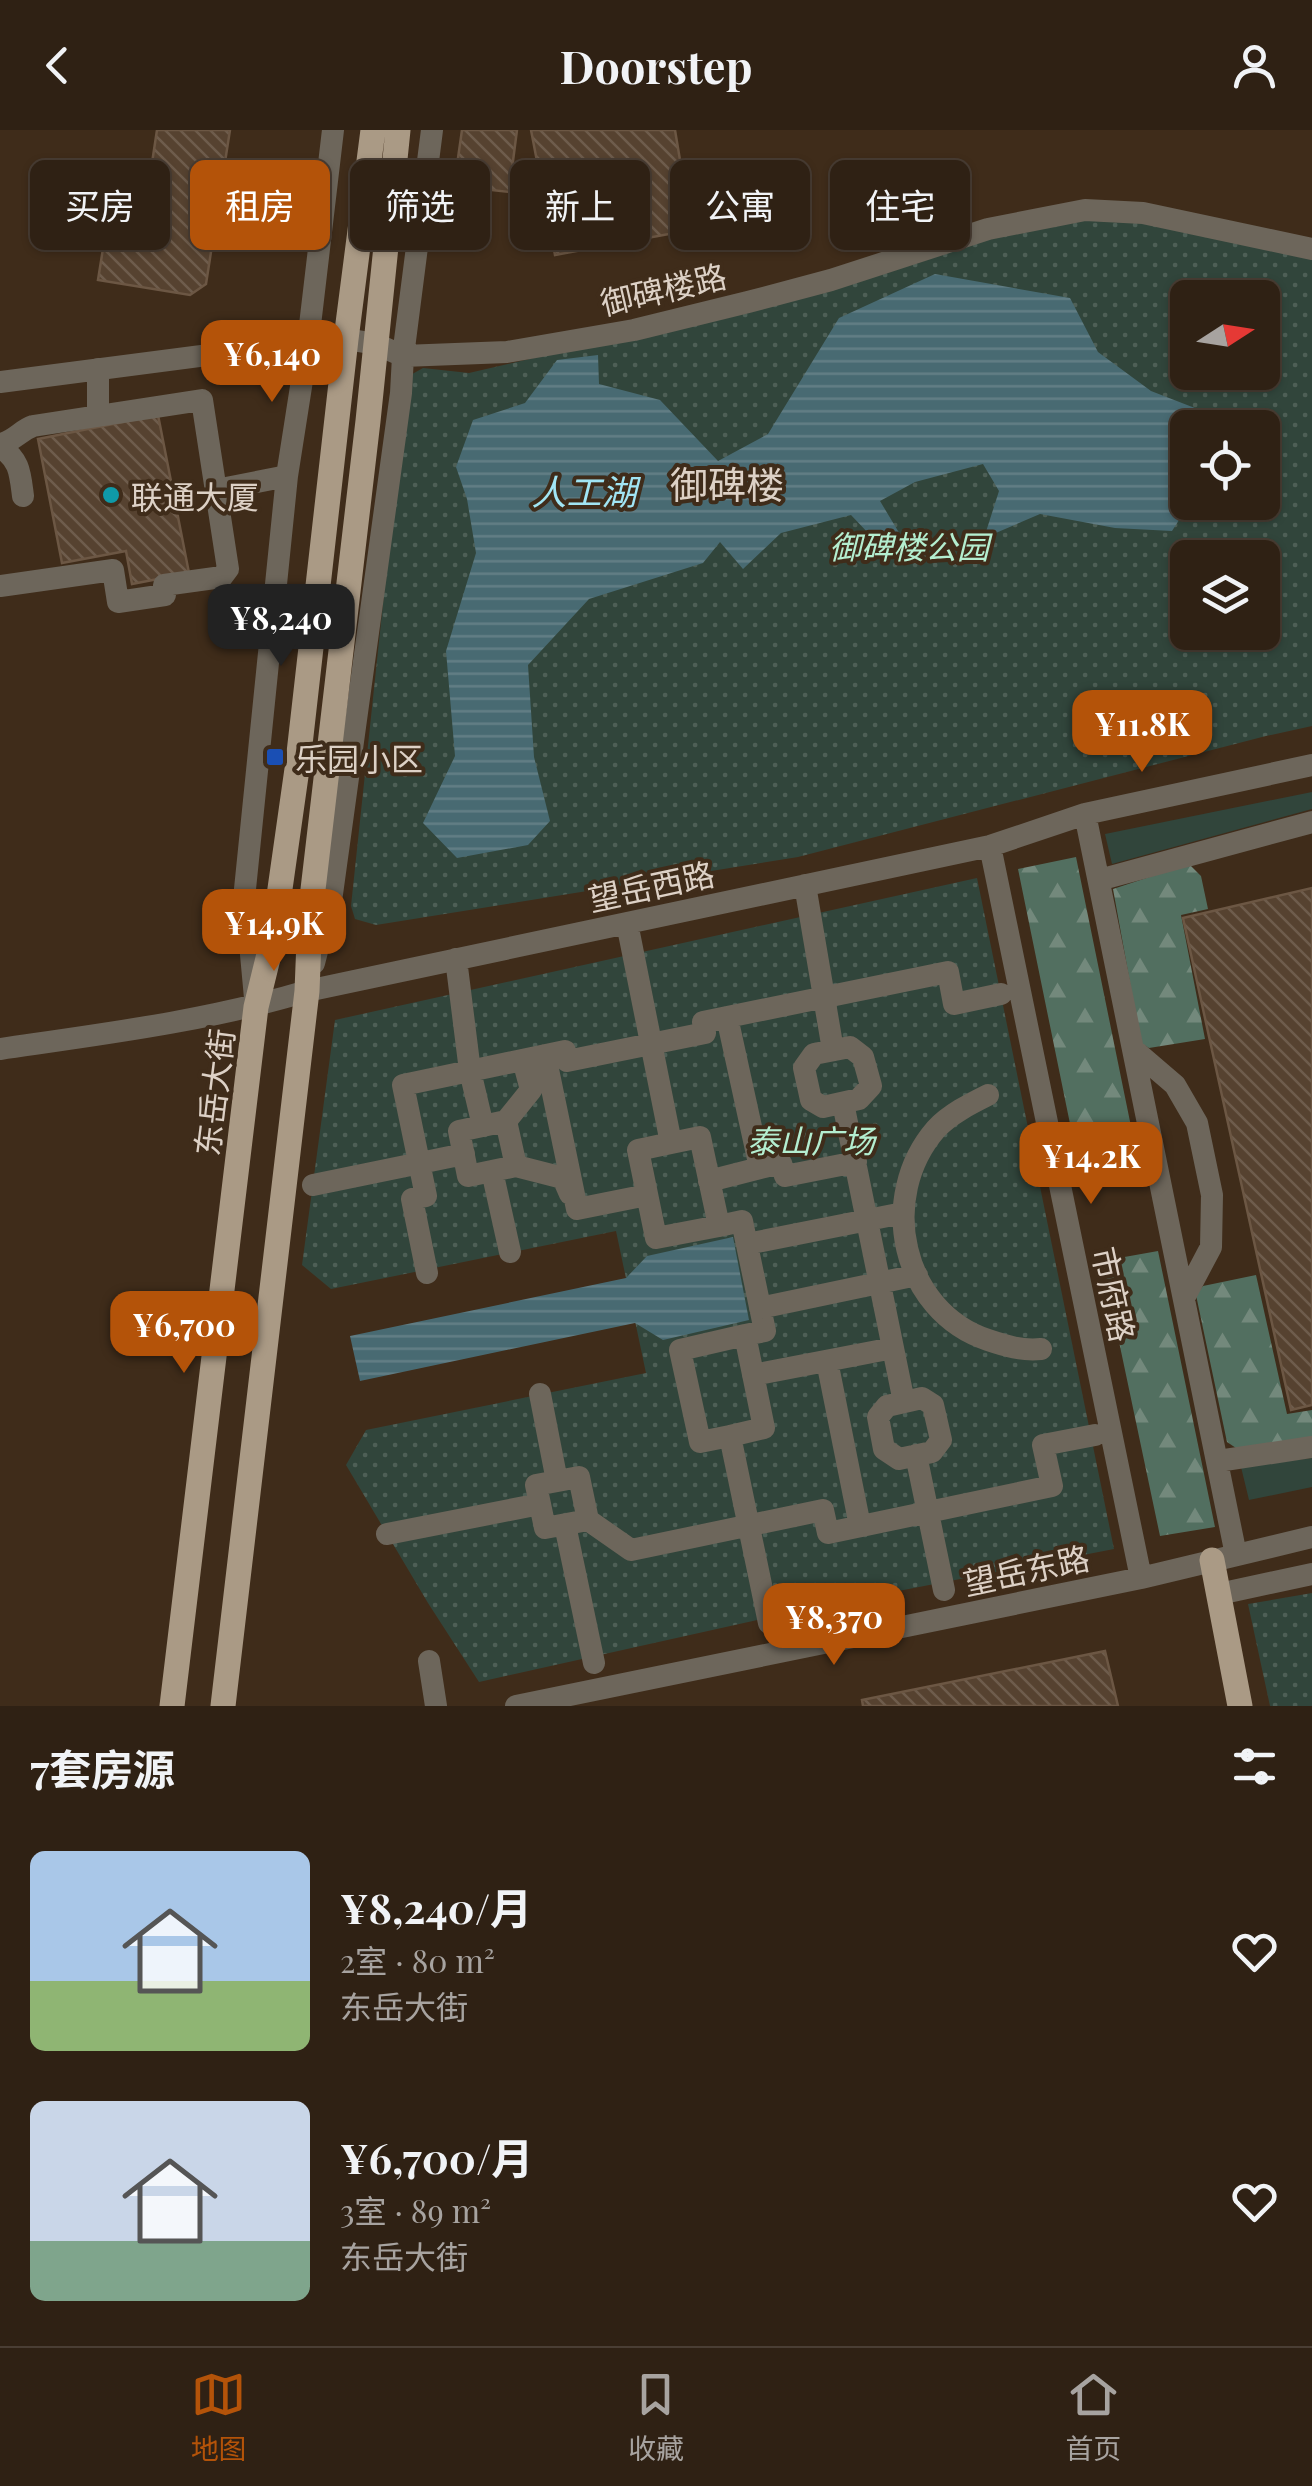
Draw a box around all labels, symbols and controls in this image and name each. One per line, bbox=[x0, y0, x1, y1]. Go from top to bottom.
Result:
text: Doorstep bbox=[560, 35, 752, 95]
icon: back bbox=[30, 38, 85, 93]
icon: person bbox=[1227, 38, 1282, 93]
chip: 买房 bbox=[30, 160, 170, 250]
chip: 租房 bbox=[190, 160, 330, 250]
chip: 筛选 bbox=[350, 160, 490, 250]
chip: 新上 bbox=[510, 160, 650, 250]
chip: 公寓 bbox=[670, 160, 810, 250]
chip: 住宅 bbox=[830, 160, 970, 250]
street label: 御碑楼路 bbox=[596, 253, 730, 323]
north arrow bbox=[1170, 280, 1280, 390]
map controls bbox=[1170, 280, 1280, 650]
pin: ¥6,140 bbox=[191, 320, 353, 405]
text: ¥6,140 bbox=[223, 331, 321, 374]
button: locate bbox=[1170, 410, 1280, 520]
district label: 御碑楼 bbox=[670, 458, 784, 509]
water label: 人工湖 bbox=[531, 467, 641, 514]
place label: 联通大厦 bbox=[131, 474, 259, 517]
marker: 联通大厦 bbox=[100, 484, 122, 506]
park label: 御碑楼公园 bbox=[829, 524, 993, 567]
button: layers bbox=[1170, 540, 1280, 650]
pin: ¥8,240 bbox=[200, 584, 362, 669]
text: ¥8,240 bbox=[230, 595, 332, 638]
pin: ¥11.8K bbox=[1061, 690, 1223, 775]
text: ¥11.8K bbox=[1094, 701, 1190, 744]
place label: 乐园小区 bbox=[295, 736, 423, 779]
marker: 乐园小区 bbox=[264, 746, 286, 768]
street label: 望岳西路 bbox=[584, 851, 718, 919]
pin: ¥14.9K bbox=[193, 889, 355, 974]
text: ¥14.9K bbox=[224, 900, 324, 943]
street label: 东岳大街 bbox=[184, 1026, 242, 1158]
park label: 泰山广场 bbox=[747, 1118, 878, 1161]
pin: ¥14.2K bbox=[1010, 1122, 1172, 1207]
text: ¥14.2K bbox=[1041, 1133, 1141, 1176]
street label: 市府路 bbox=[1084, 1243, 1146, 1345]
pin: ¥6,700 bbox=[103, 1291, 265, 1376]
text: ¥6,700 bbox=[132, 1302, 236, 1345]
street label: 望岳东路 bbox=[959, 1535, 1093, 1603]
pin: ¥8,370 bbox=[753, 1583, 915, 1668]
text: ¥8,370 bbox=[785, 1594, 883, 1637]
icon: filters bbox=[1227, 1739, 1282, 1794]
text: 7套房源 bbox=[30, 1740, 175, 1796]
text: ¥8,240/月 bbox=[340, 1879, 532, 1935]
icon: home bbox=[110, 1891, 230, 2011]
icon: heart bbox=[1227, 1924, 1282, 1979]
text: 2室 · 80 m² bbox=[340, 1938, 495, 1981]
text: 东岳大街 bbox=[340, 1984, 468, 2027]
text: ¥6,700/月 bbox=[340, 2129, 533, 2185]
icon: home bbox=[110, 2141, 230, 2261]
icon: heart bbox=[1227, 2174, 1282, 2229]
text: 3室 · 89 m² bbox=[340, 2188, 491, 2231]
text: 东岳大街 bbox=[340, 2234, 468, 2277]
tab: 地图 bbox=[191, 2367, 247, 2467]
tab: 收藏 bbox=[628, 2367, 684, 2467]
tab: 首页 bbox=[1065, 2367, 1121, 2467]

